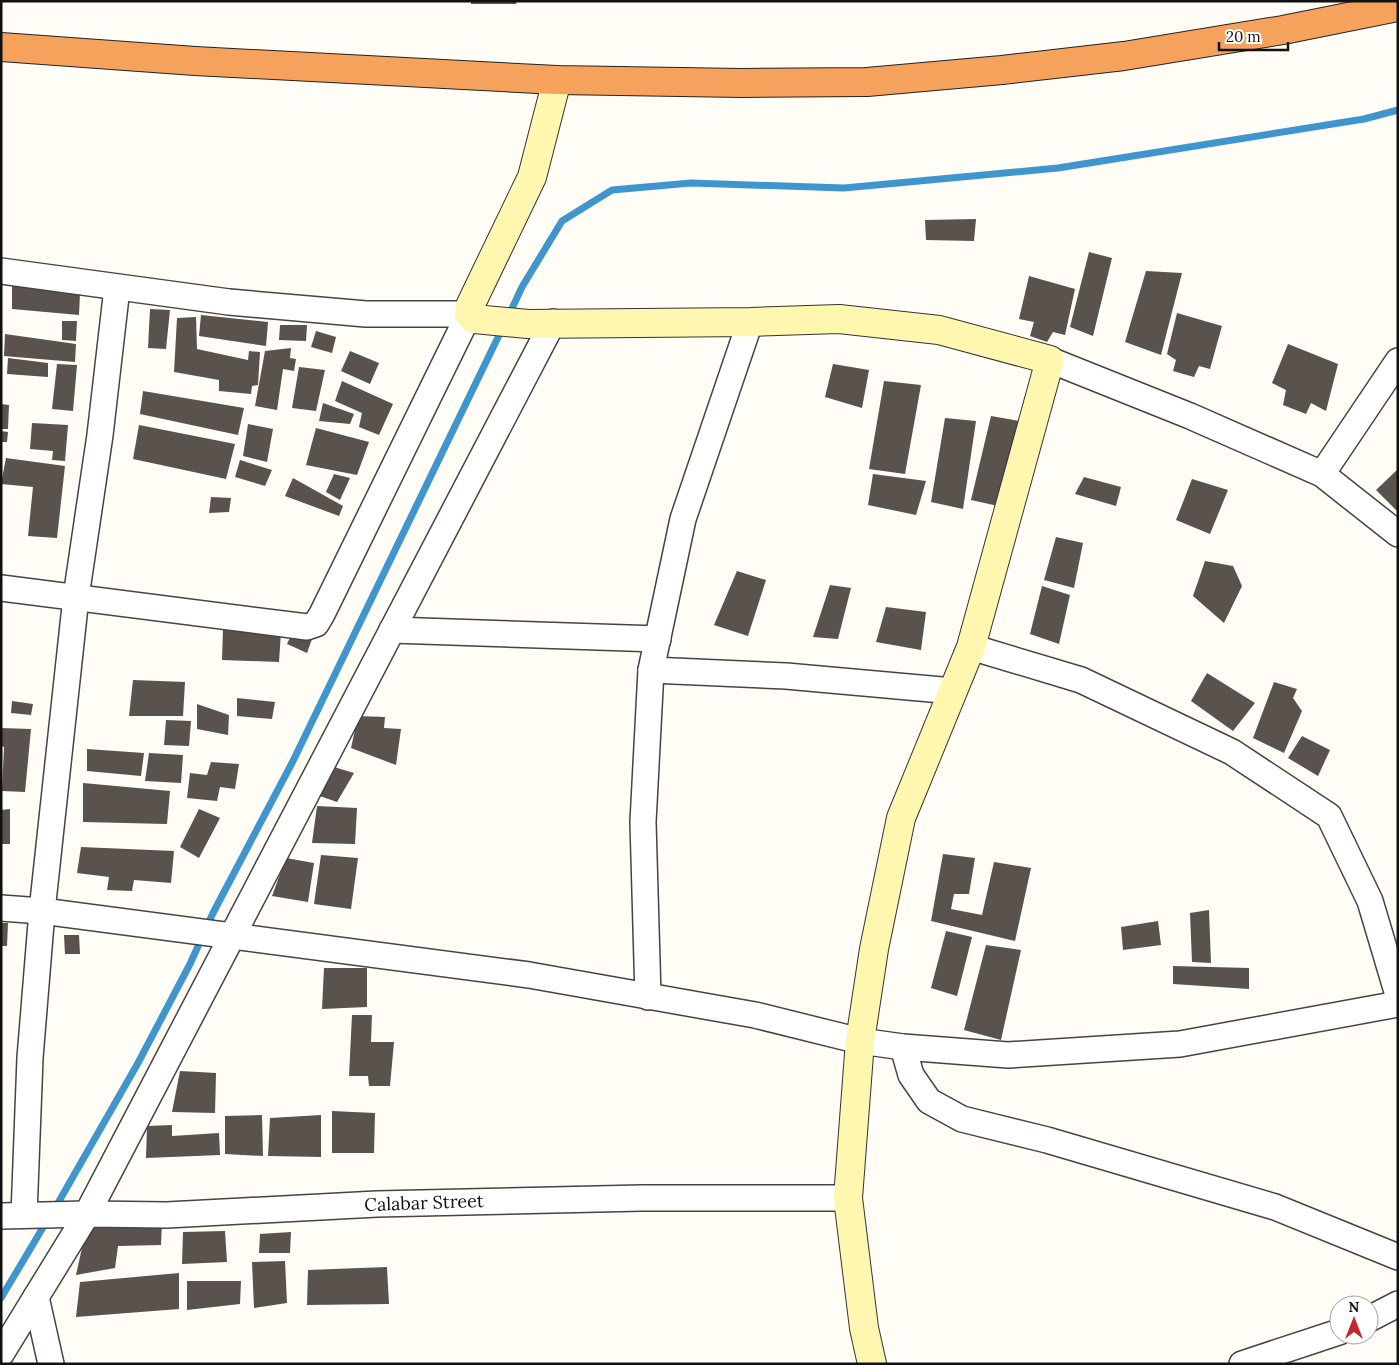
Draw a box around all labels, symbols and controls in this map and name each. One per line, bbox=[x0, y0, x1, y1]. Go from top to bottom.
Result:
scale bar bbox=[1219, 20, 1288, 52]
text: 20 m bbox=[1226, 27, 1261, 46]
street label: Calabar Street bbox=[364, 1189, 484, 1216]
north arrow bbox=[1329, 1295, 1379, 1345]
text: N bbox=[1349, 1298, 1360, 1316]

